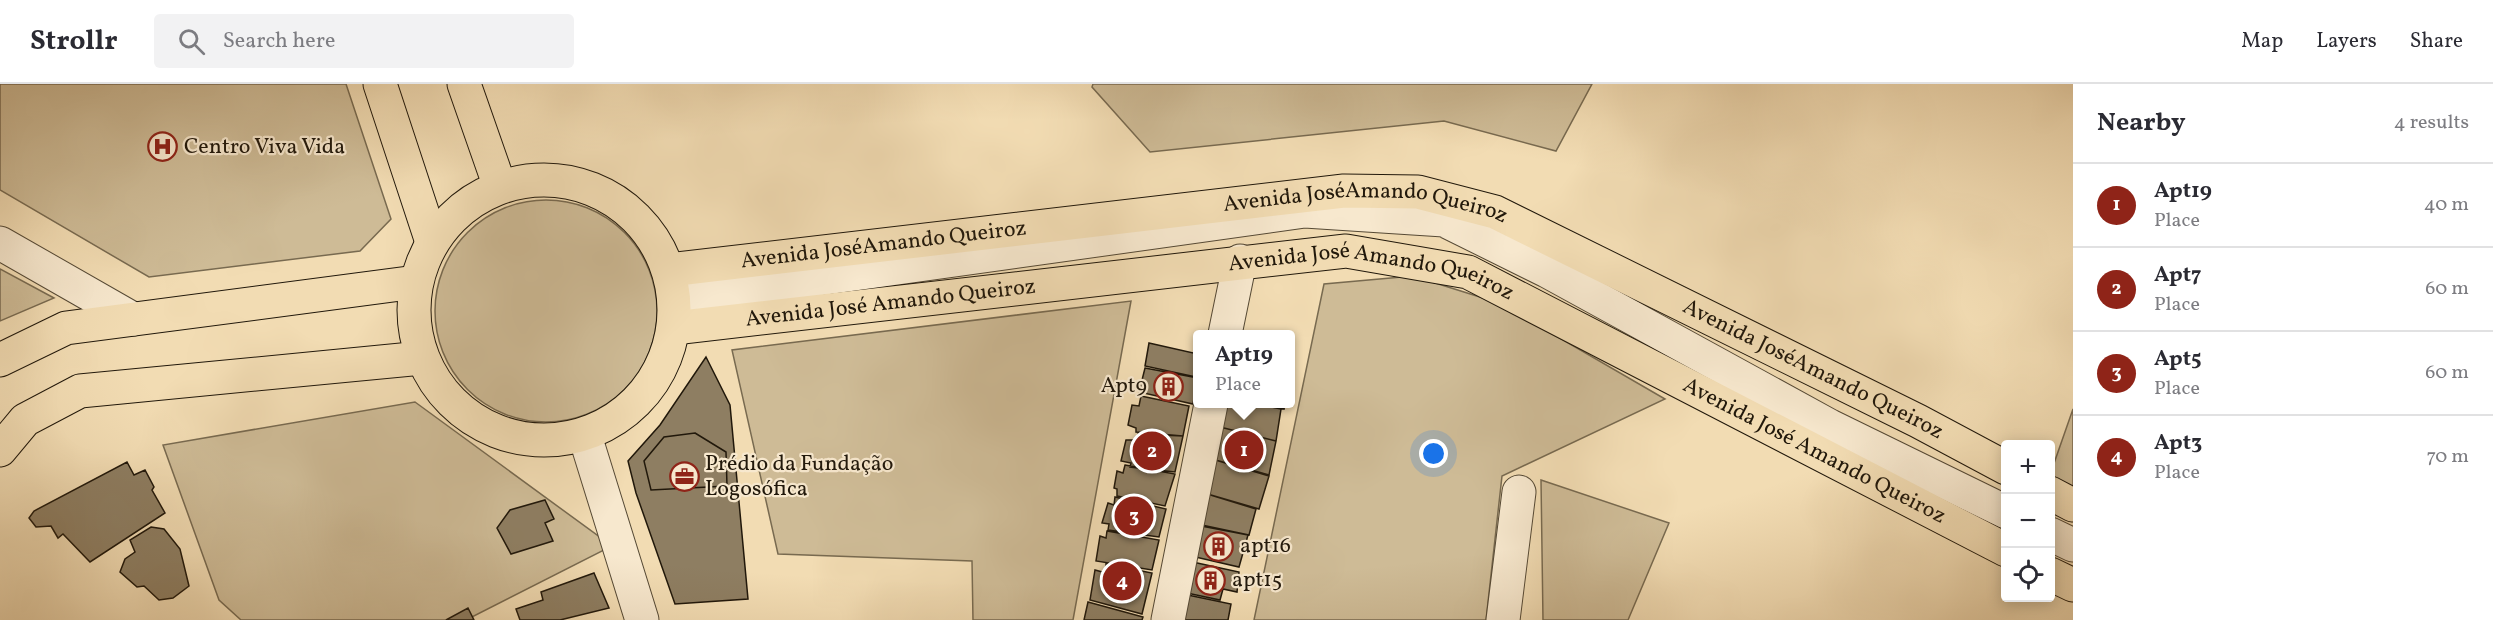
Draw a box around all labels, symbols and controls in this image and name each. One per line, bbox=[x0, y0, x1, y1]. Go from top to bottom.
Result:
search box bbox=[154, 14, 574, 68]
text: Strollr bbox=[30, 22, 118, 61]
icon: search bbox=[175, 25, 208, 58]
text: Search here bbox=[223, 26, 335, 57]
text: Map bbox=[2241, 27, 2283, 56]
text: Layers bbox=[2316, 27, 2377, 56]
text: Share bbox=[2410, 27, 2463, 56]
text: Nearby bbox=[2097, 105, 2186, 141]
text: 4 results bbox=[2394, 109, 2469, 137]
hospital icon: Centro Viva Vida bbox=[147, 131, 179, 163]
place label: Centro Viva Vida bbox=[184, 132, 345, 163]
street label: Avenida JoséAmando Queiroz bbox=[1222, 175, 1513, 231]
text: Apt19 bbox=[2154, 176, 2212, 207]
text: 1 bbox=[2112, 191, 2121, 219]
text: 40 m bbox=[2424, 191, 2469, 219]
text: Place bbox=[2154, 207, 2200, 235]
street label: Avenida JoséAmando Queiroz bbox=[739, 213, 1028, 277]
street label: Avenida José Amando Queiroz bbox=[1227, 235, 1519, 309]
text: Apt7 bbox=[2154, 260, 2201, 291]
street label: Avenida José Amando Queiroz bbox=[744, 271, 1037, 335]
text: 2 bbox=[2111, 275, 2122, 303]
text: 60 m bbox=[2425, 275, 2469, 303]
text: Place bbox=[2154, 291, 2200, 319]
street label: Avenida JoséAmando Queiroz bbox=[1677, 292, 1949, 447]
popup bbox=[1193, 330, 1295, 408]
text: Apt19 bbox=[1215, 340, 1273, 371]
text: Apt5 bbox=[2154, 344, 2202, 375]
text: 3 bbox=[2111, 359, 2122, 387]
text: 60 m bbox=[2425, 359, 2469, 387]
building icon: Apt9 bbox=[1152, 370, 1184, 402]
street label: Avenida José Amando Queiroz bbox=[1677, 370, 1951, 532]
place label: Apt9 bbox=[1101, 371, 1147, 402]
text: Place bbox=[1215, 371, 1261, 399]
text: Place bbox=[2154, 375, 2200, 403]
pin: 2 bbox=[1132, 428, 1172, 473]
pin: 1 bbox=[1224, 428, 1264, 472]
text: Apt3 bbox=[2154, 428, 2202, 459]
your location bbox=[1419, 439, 1448, 468]
map controls bbox=[2001, 440, 2055, 602]
button: + bbox=[2001, 440, 2055, 494]
text: 4 bbox=[2110, 443, 2123, 471]
text: 70 m bbox=[2426, 443, 2469, 471]
place label: Prédio da Fundação Logosófica bbox=[705, 449, 893, 505]
text: Place bbox=[2154, 459, 2200, 487]
office icon: Prédio da Fundação Logosófica bbox=[668, 461, 700, 493]
pin: 3 bbox=[1114, 494, 1154, 538]
button: − bbox=[2001, 494, 2055, 548]
building icon: apt16 bbox=[1203, 530, 1235, 562]
place label: apt16 bbox=[1240, 531, 1291, 562]
button: locate bbox=[2001, 548, 2055, 602]
pin: 4 bbox=[1102, 558, 1142, 604]
building icon: apt15 bbox=[1195, 564, 1227, 596]
place label: apt15 bbox=[1232, 565, 1282, 596]

